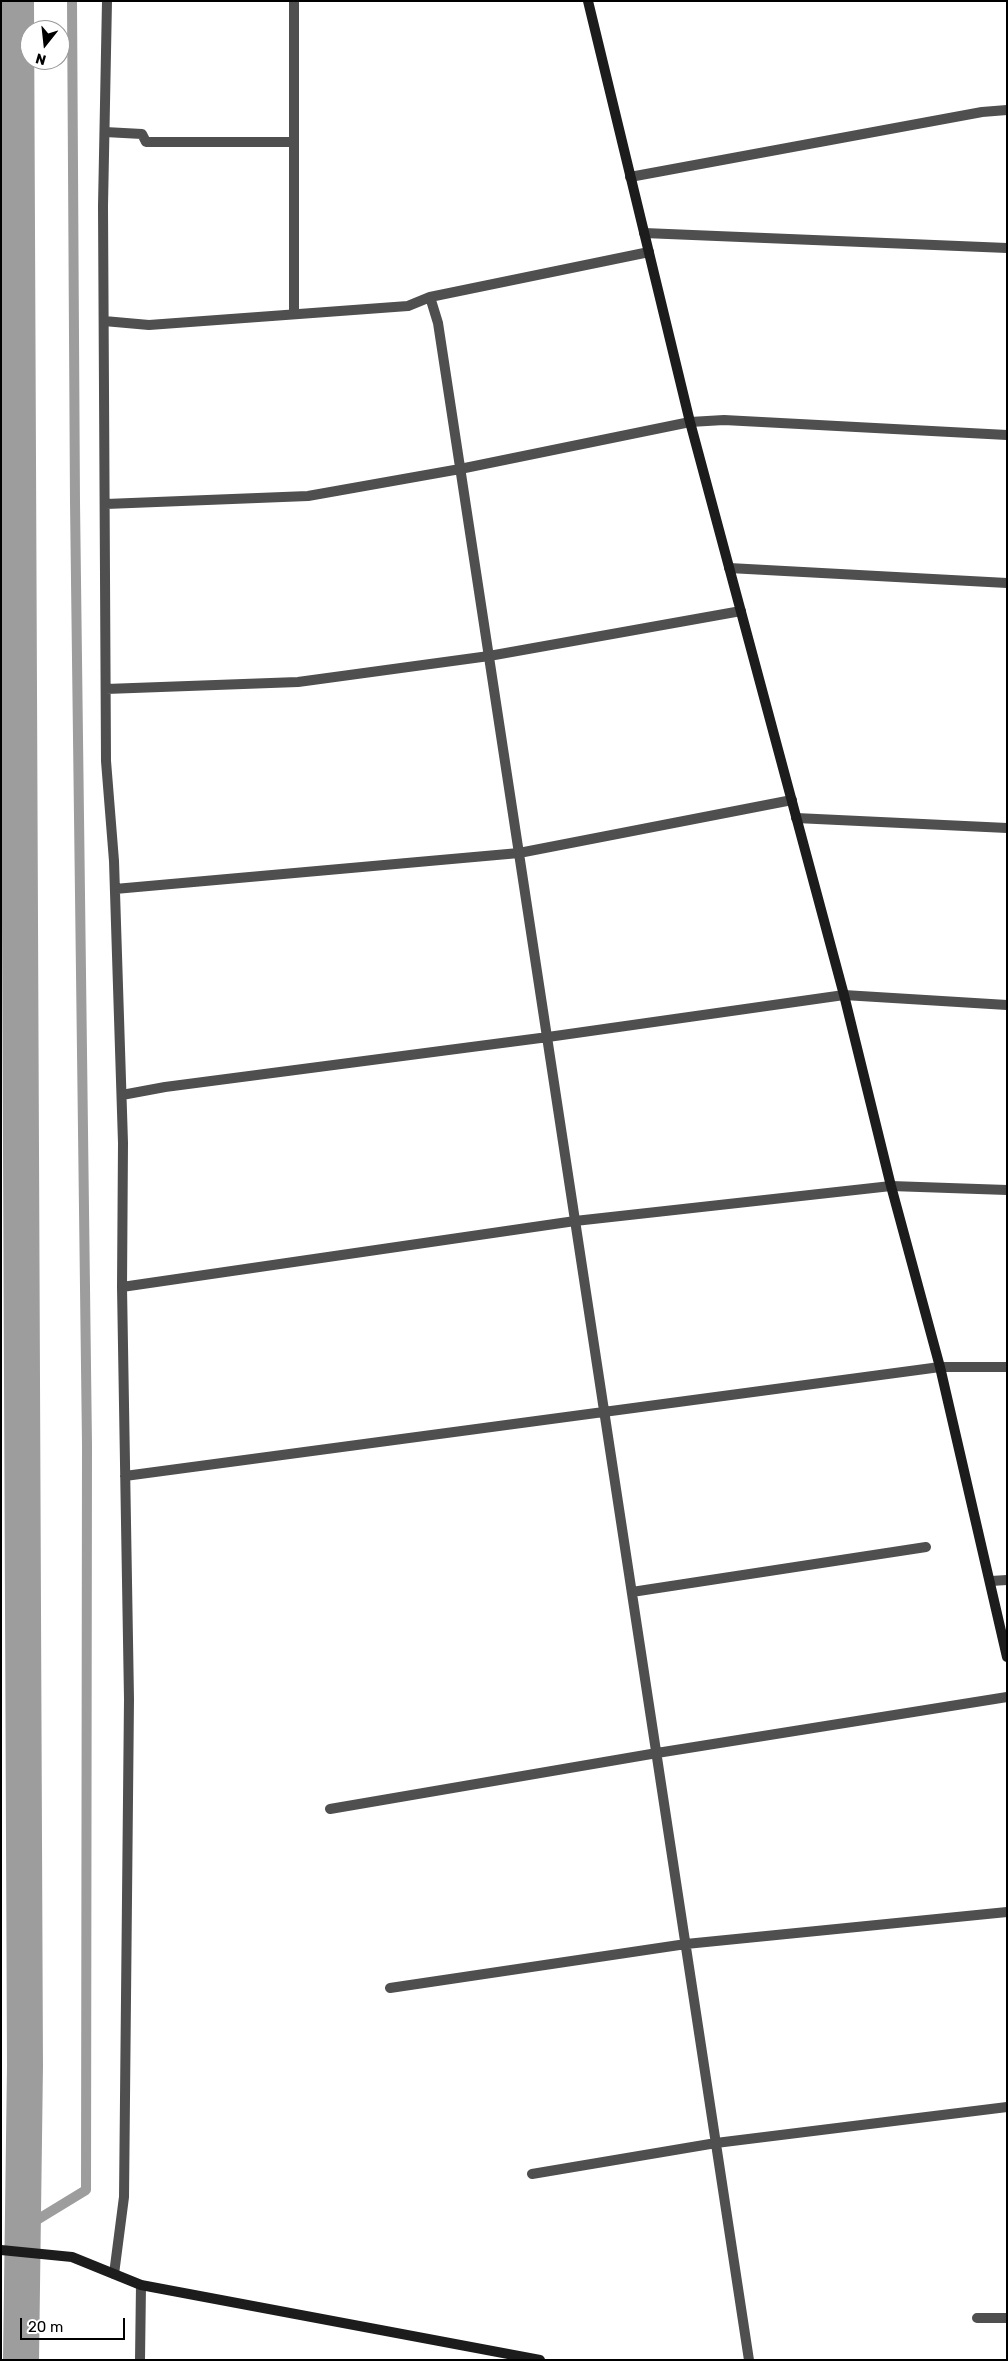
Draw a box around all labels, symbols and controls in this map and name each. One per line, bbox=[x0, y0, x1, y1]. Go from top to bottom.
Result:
north arrow bbox=[20, 20, 70, 70]
text: N bbox=[34, 49, 48, 69]
scale bar bbox=[22, 2308, 128, 2340]
text: 20 m bbox=[28, 2318, 63, 2336]

